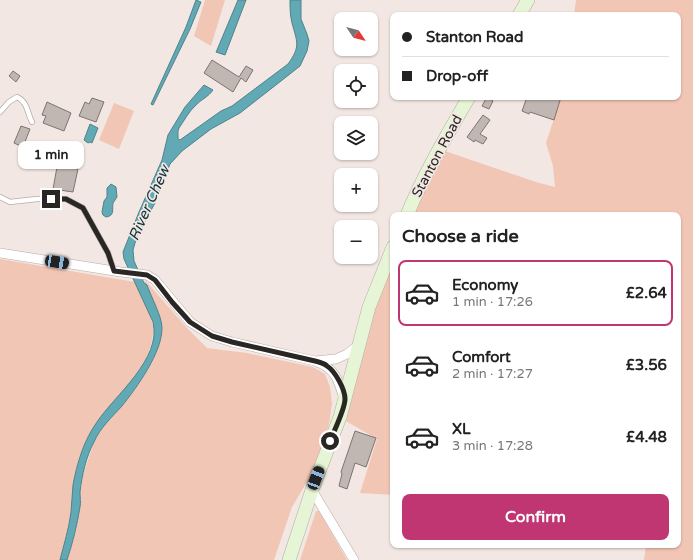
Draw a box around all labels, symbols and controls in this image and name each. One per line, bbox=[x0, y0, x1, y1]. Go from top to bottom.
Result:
north arrow bbox=[334, 12, 378, 56]
map controls bbox=[334, 12, 378, 264]
text: Stanton Road bbox=[426, 28, 524, 46]
button: locate bbox=[334, 64, 378, 108]
text: Drop-off bbox=[426, 67, 488, 85]
street label: Stanton Road bbox=[408, 112, 466, 200]
button: layers bbox=[334, 116, 378, 160]
callout: 1 min bbox=[18, 141, 84, 169]
text: 1 min bbox=[34, 147, 68, 163]
water label: River Chew bbox=[124, 161, 174, 243]
button: + bbox=[334, 168, 378, 212]
route end bbox=[42, 190, 60, 208]
button: − bbox=[334, 220, 378, 264]
text: Choose a ride bbox=[402, 225, 519, 247]
car bbox=[44, 254, 70, 270]
icon: car bbox=[404, 275, 440, 311]
text: Economy bbox=[452, 276, 518, 294]
text: £2.64 bbox=[626, 284, 667, 302]
text: 1 min · 17:26 bbox=[452, 294, 533, 310]
icon: car bbox=[404, 347, 440, 383]
text: Comfort bbox=[452, 348, 511, 366]
text: £3.56 bbox=[626, 356, 667, 374]
text: 2 min · 17:27 bbox=[452, 366, 533, 382]
icon: car bbox=[404, 419, 440, 455]
text: XL bbox=[452, 420, 471, 438]
text: £4.48 bbox=[626, 428, 667, 446]
route start bbox=[321, 432, 339, 450]
text: 3 min · 17:28 bbox=[452, 438, 533, 454]
car bbox=[306, 465, 326, 491]
button: Confirm bbox=[402, 494, 669, 540]

